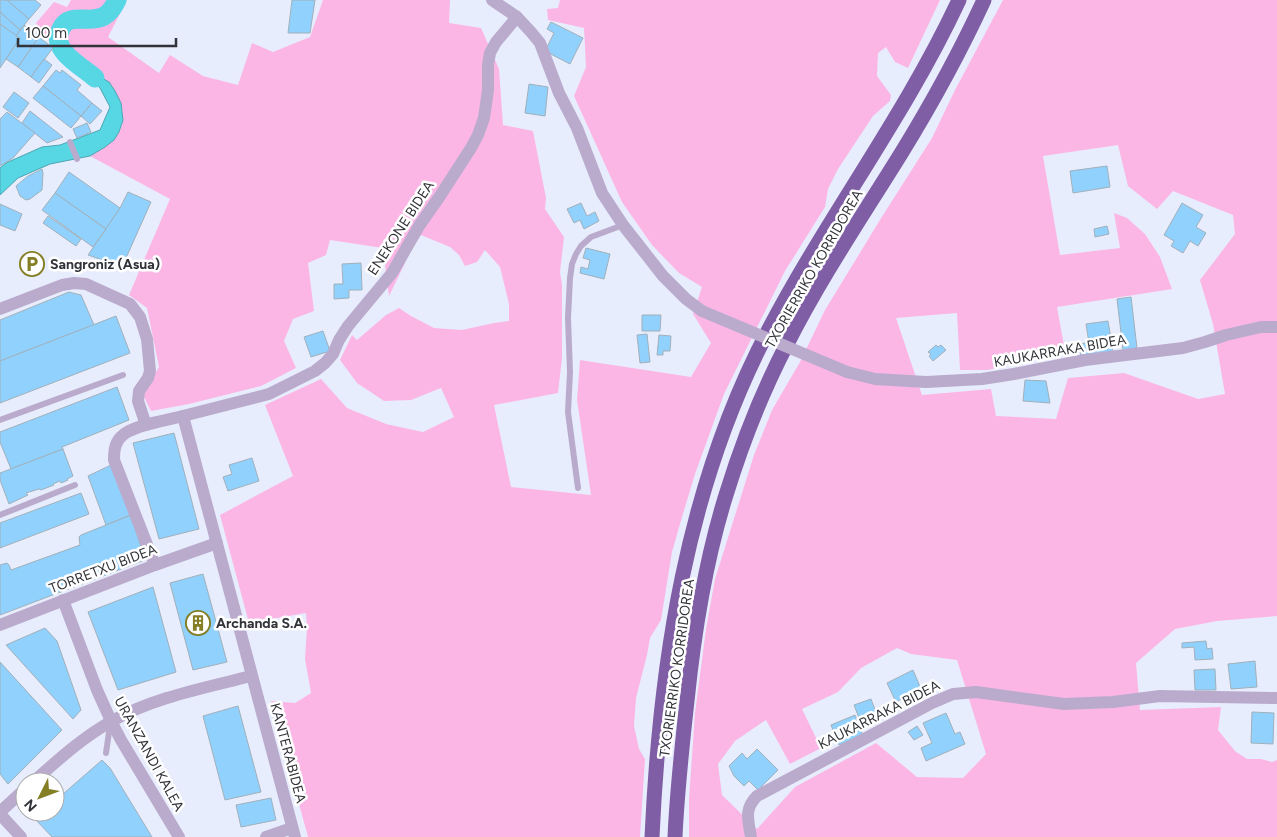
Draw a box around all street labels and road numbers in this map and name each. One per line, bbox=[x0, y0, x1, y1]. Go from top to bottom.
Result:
street label: ENEKONE BIDEA bbox=[364, 177, 438, 278]
street label: TXORIERRIKO KORRIDOREA bbox=[762, 186, 867, 351]
street label: KAUKARRAKA BIDEA bbox=[992, 331, 1128, 371]
street label: TORRETXU BIDEA bbox=[47, 540, 160, 597]
street label: TXORIERRIKO KORRIDOREA bbox=[656, 577, 698, 758]
street label: KAUKARRAKA BIDEA bbox=[815, 677, 943, 753]
street label: URANZANDI KALEA bbox=[110, 694, 188, 815]
street label: KANTERABIDEA bbox=[266, 701, 310, 805]

